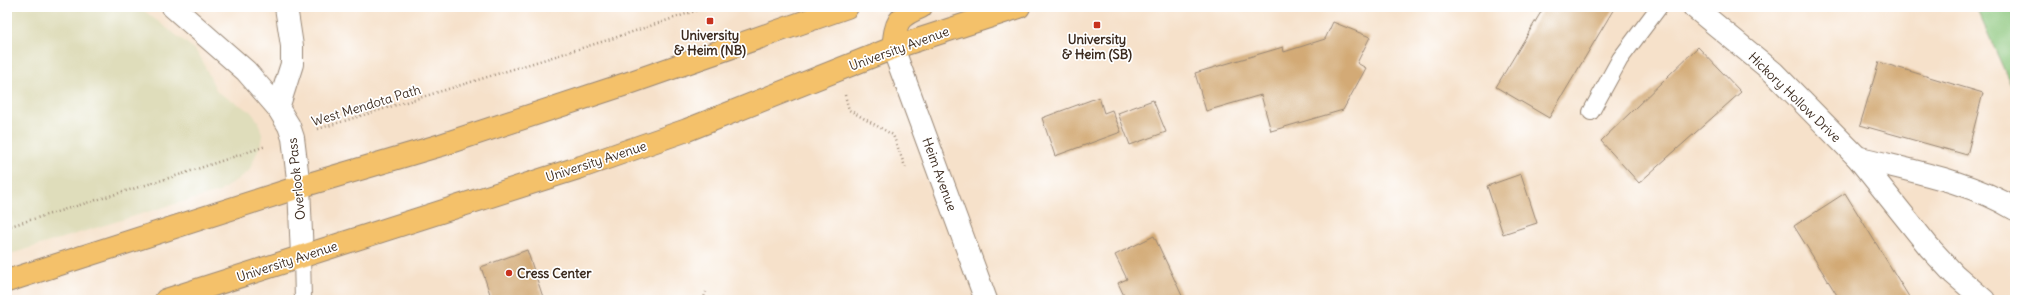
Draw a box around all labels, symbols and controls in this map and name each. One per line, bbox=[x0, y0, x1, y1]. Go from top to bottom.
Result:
marker: University & Heim (NB) bbox=[705, 16, 715, 26]
marker: University & Heim (SB) bbox=[1092, 20, 1102, 30]
street label: University Avenue bbox=[847, 23, 951, 74]
place label: University & Heim (NB) bbox=[674, 27, 746, 59]
place label: University & Heim (SB) bbox=[1062, 31, 1132, 63]
street label: Hickory Hollow Drive bbox=[1745, 49, 1845, 146]
street label: West Mendota Path bbox=[309, 81, 423, 130]
street label: Heim Avenue bbox=[918, 135, 961, 213]
street label: Overlook Pass bbox=[284, 137, 309, 221]
street label: University Avenue bbox=[544, 137, 649, 186]
street label: University Avenue bbox=[235, 237, 340, 286]
place label: Cress Center bbox=[517, 265, 592, 282]
marker: Cress Center bbox=[504, 268, 514, 278]

